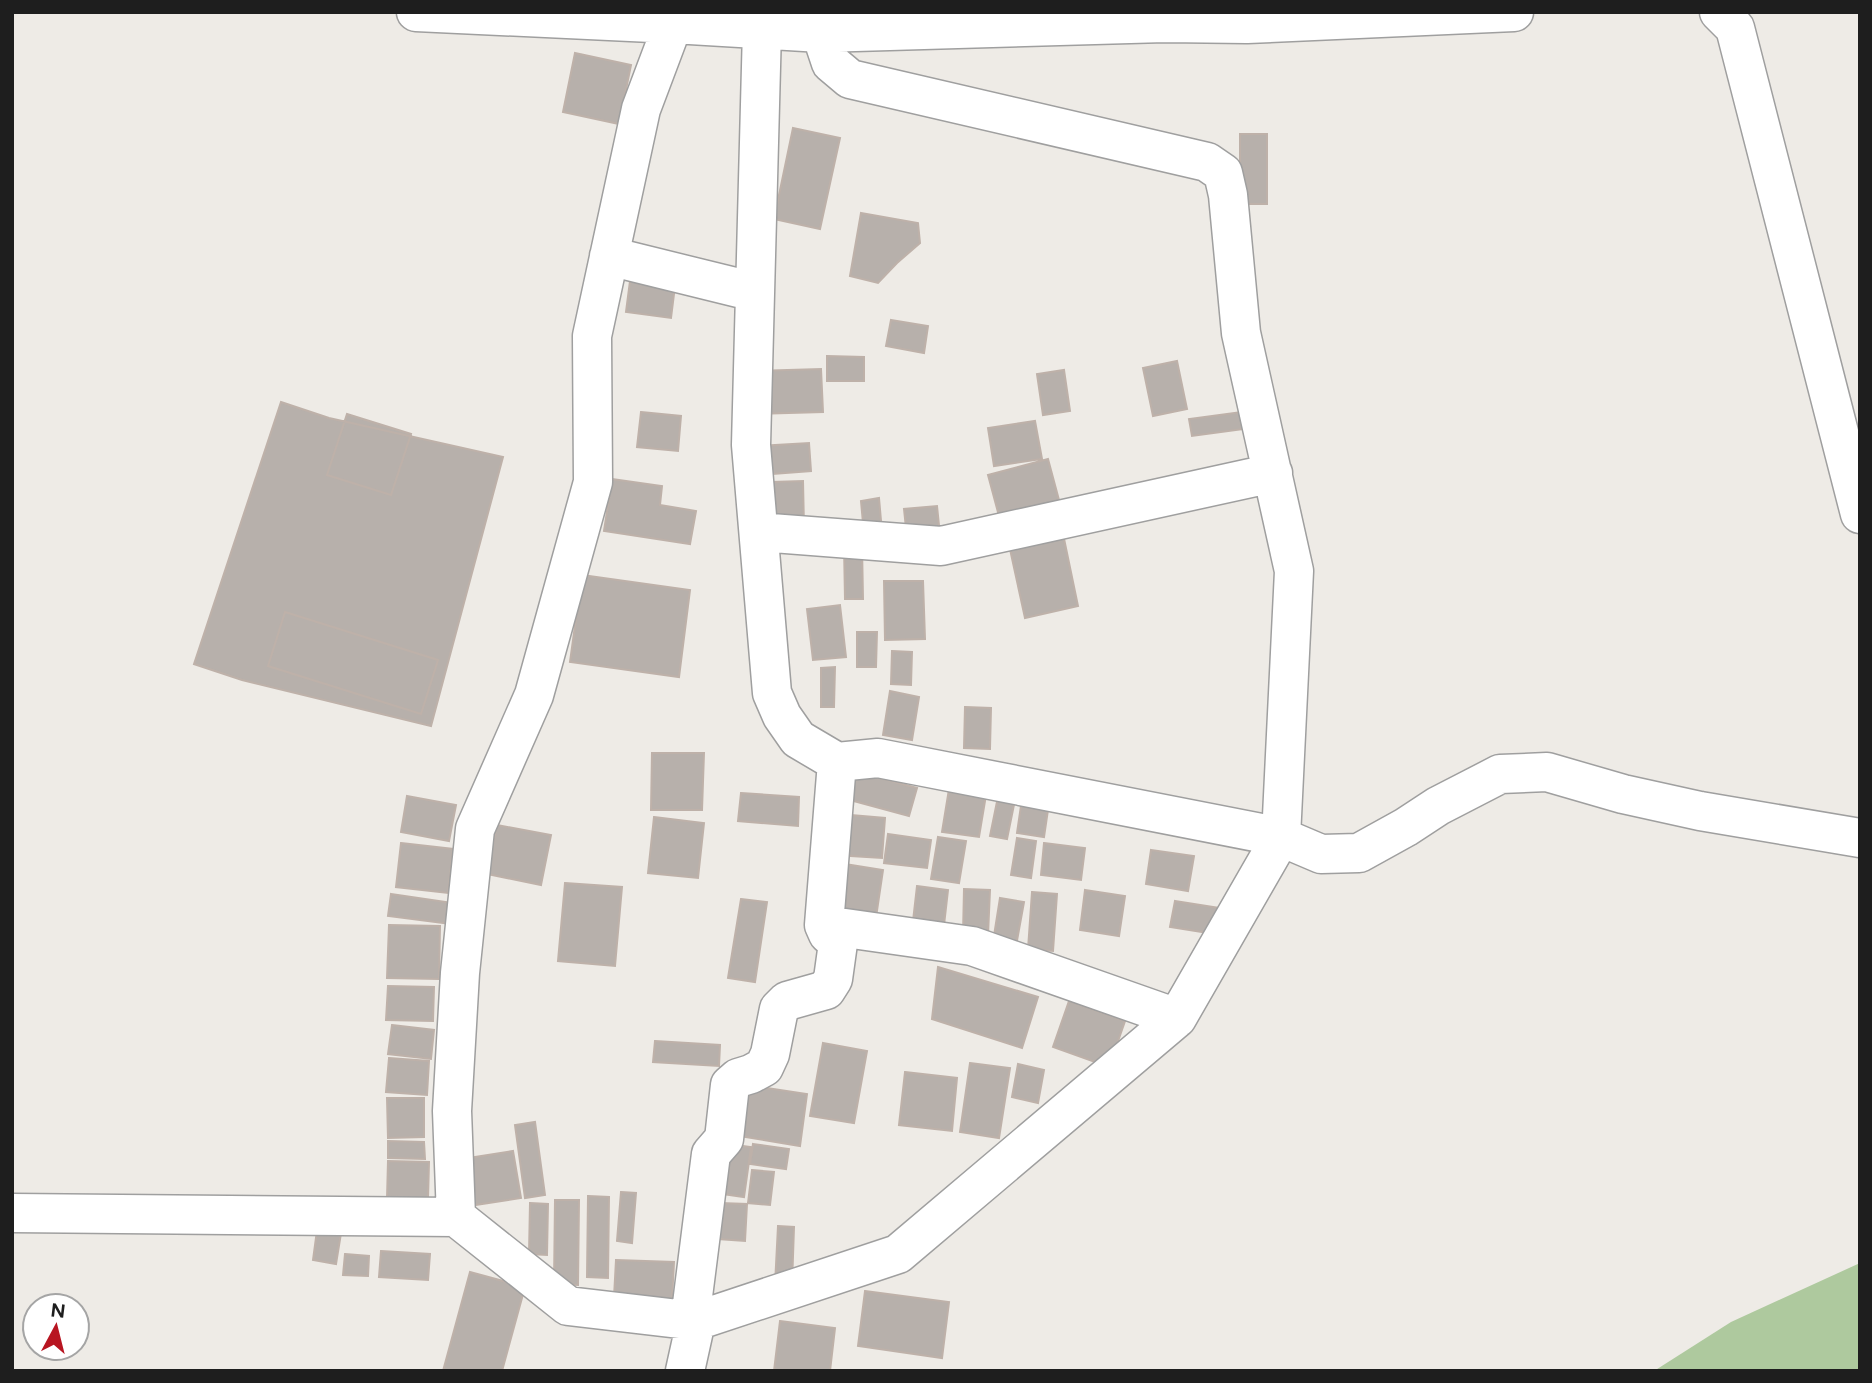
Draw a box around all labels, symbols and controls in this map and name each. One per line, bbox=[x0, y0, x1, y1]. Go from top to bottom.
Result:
north arrow bbox=[21, 1292, 91, 1362]
text: N bbox=[49, 1298, 67, 1323]

